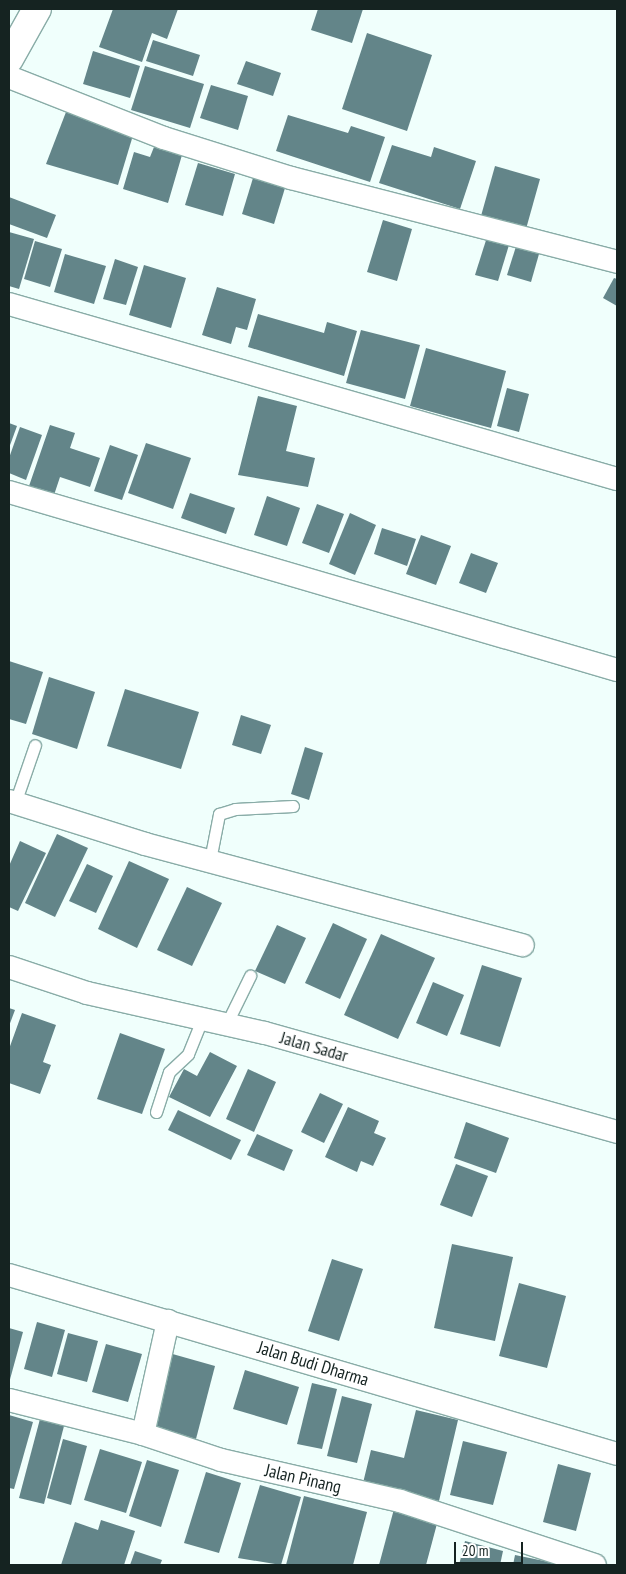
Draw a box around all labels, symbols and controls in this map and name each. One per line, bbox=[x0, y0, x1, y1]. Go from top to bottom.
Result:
street label: Jalan Sadar bbox=[278, 1027, 350, 1067]
street label: Jalan Budi Dharma bbox=[255, 1337, 371, 1391]
street label: Jalan Pinang bbox=[263, 1460, 343, 1498]
scale bar bbox=[456, 1532, 525, 1564]
text: 20 m bbox=[462, 1541, 488, 1560]

